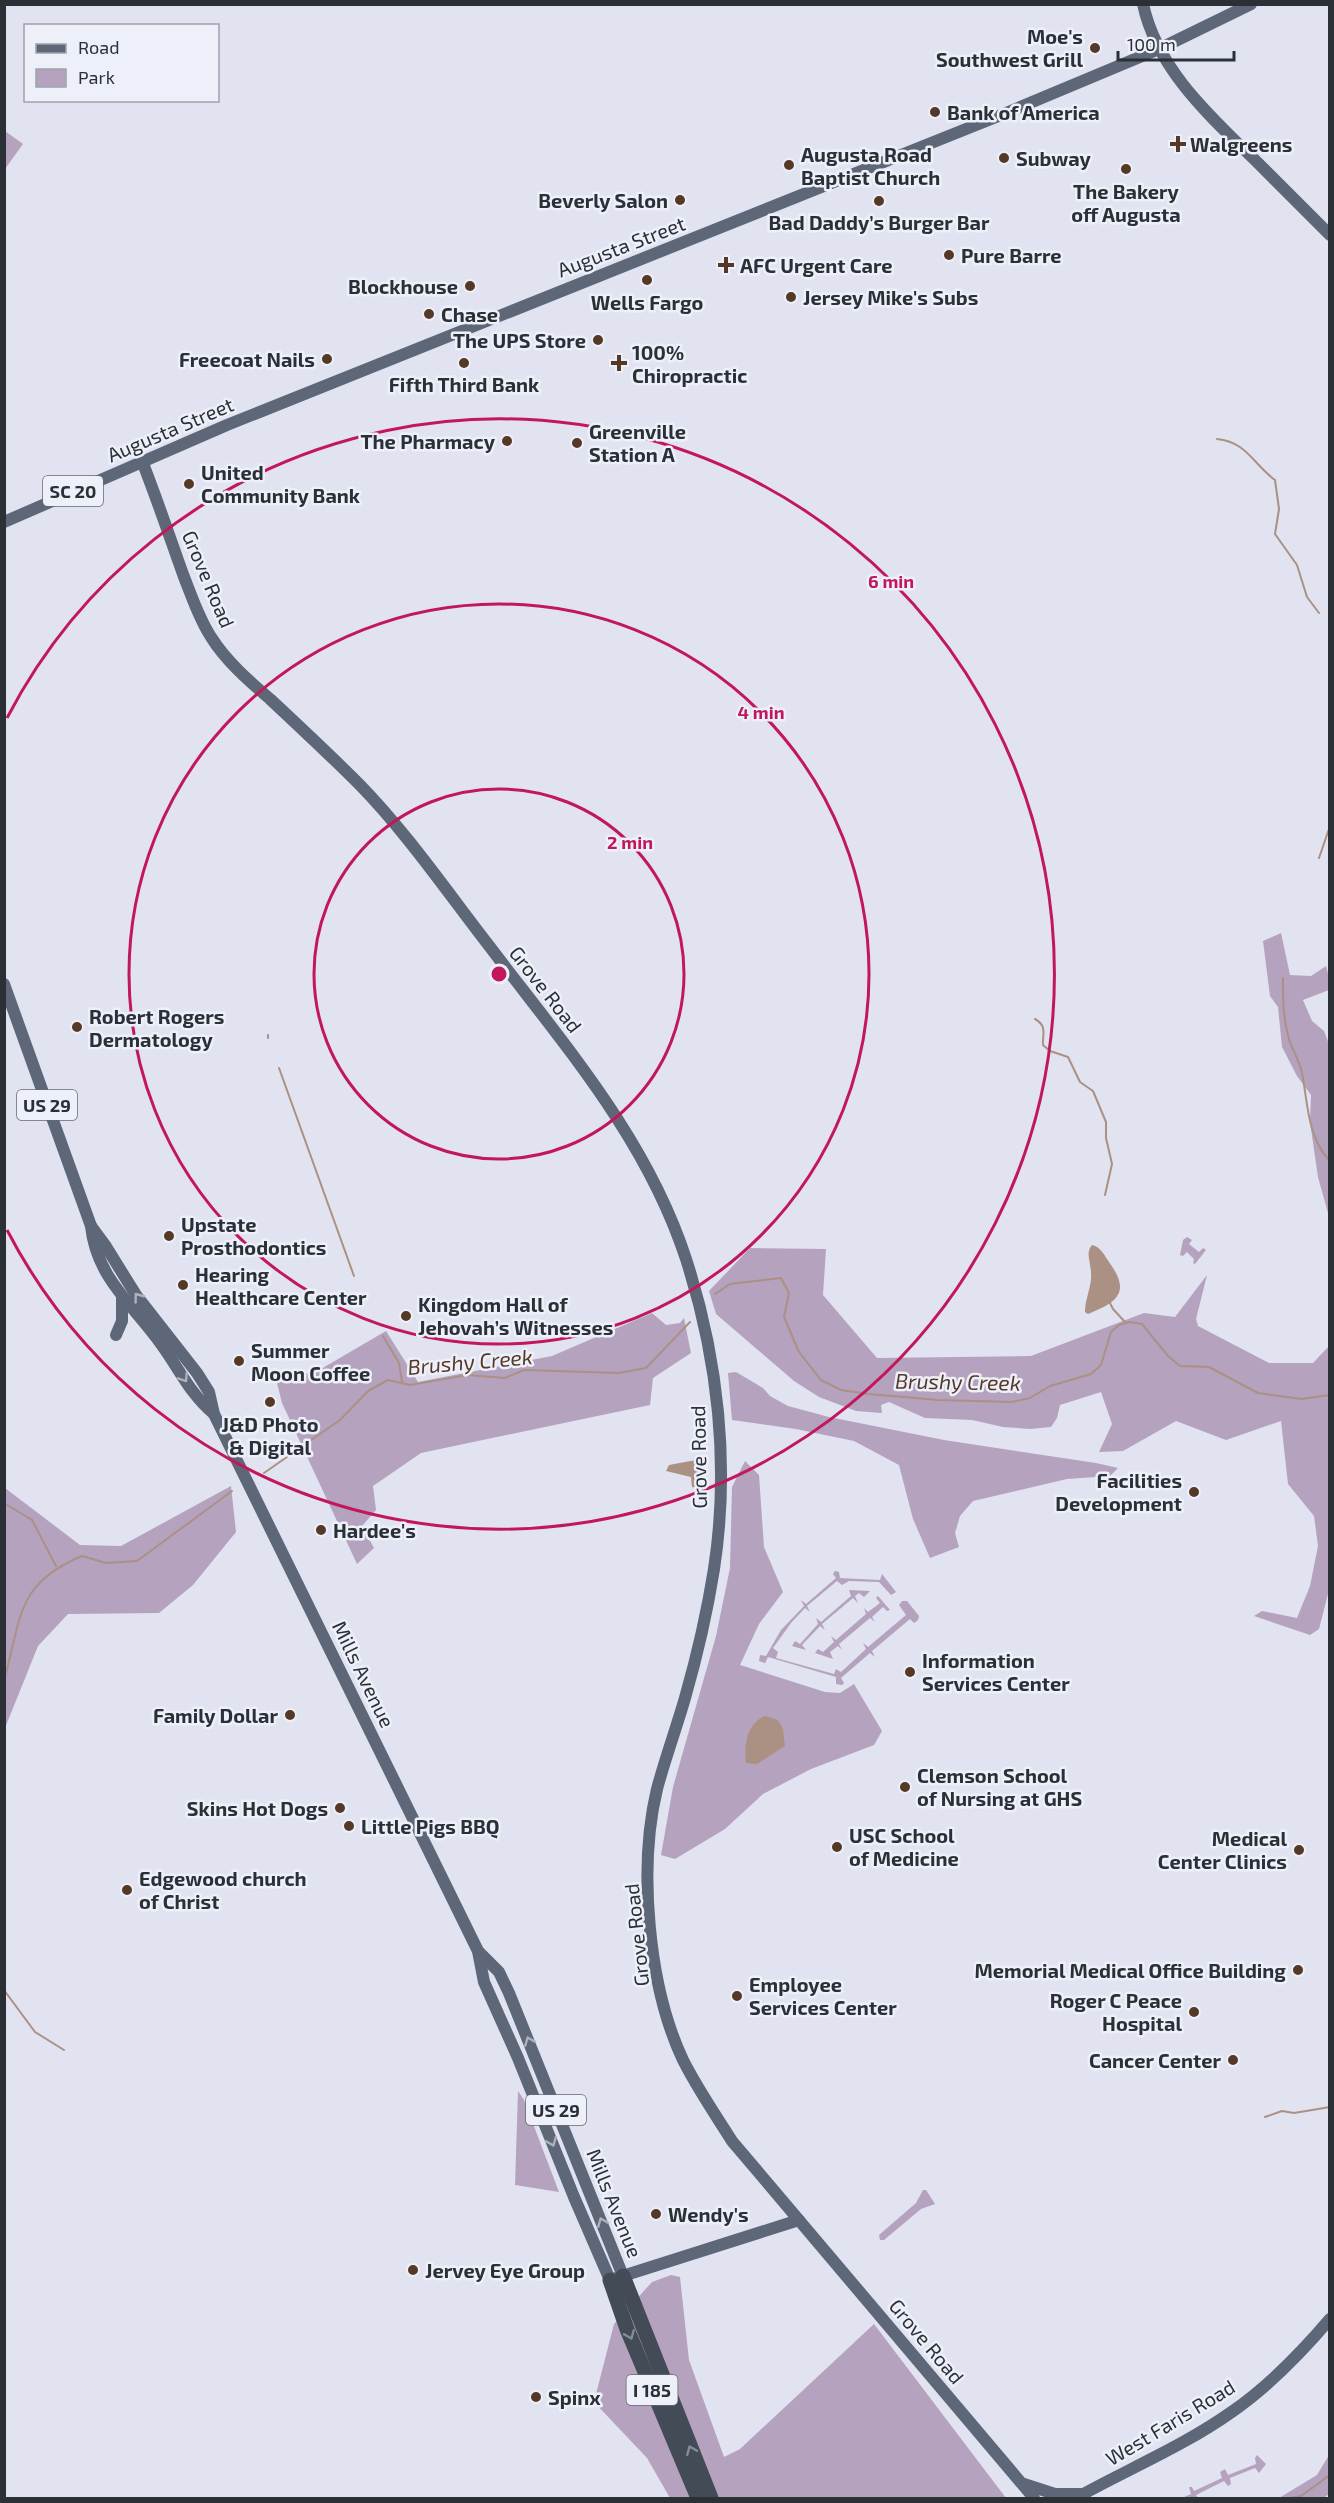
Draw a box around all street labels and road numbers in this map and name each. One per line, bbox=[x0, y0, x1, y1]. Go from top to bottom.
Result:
street label: Augusta Street bbox=[554, 210, 689, 281]
street label: Augusta Street bbox=[103, 391, 237, 466]
road number: SC 20 bbox=[43, 476, 103, 506]
street label: Grove Road bbox=[178, 527, 240, 631]
street label: Grove Road bbox=[505, 941, 587, 1037]
road number: US 29 bbox=[17, 1090, 77, 1120]
street label: Grove Road bbox=[685, 1405, 711, 1509]
street label: Mills Avenue bbox=[328, 1617, 400, 1731]
street label: Grove Road bbox=[619, 1882, 653, 1988]
road number: US 29 bbox=[526, 2095, 586, 2125]
street label: Mills Avenue bbox=[582, 2145, 648, 2261]
street label: Grove Road bbox=[885, 2294, 969, 2388]
street label: West Faris Road bbox=[1101, 2374, 1239, 2470]
road number: I 185 bbox=[626, 2375, 678, 2405]

